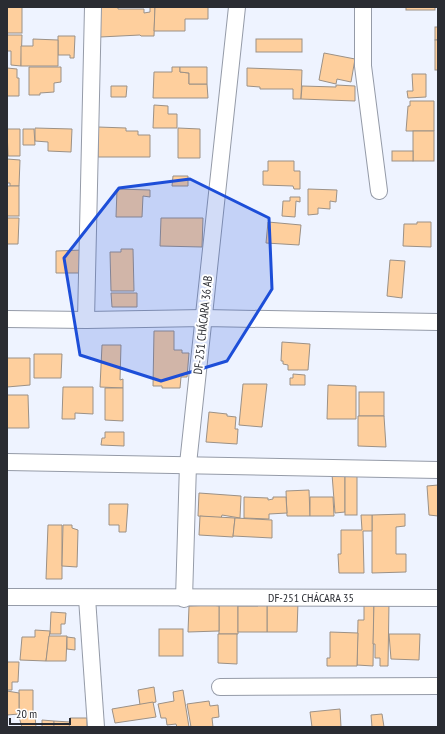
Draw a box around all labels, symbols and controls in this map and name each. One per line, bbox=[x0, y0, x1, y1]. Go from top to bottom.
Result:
street label: DF-251 CHÁCARA 36 AB bbox=[190, 274, 215, 375]
street label: DF-251 CHÁCARA 35 bbox=[268, 590, 354, 605]
scale bar bbox=[10, 700, 70, 726]
text: 20 m bbox=[16, 706, 37, 721]

